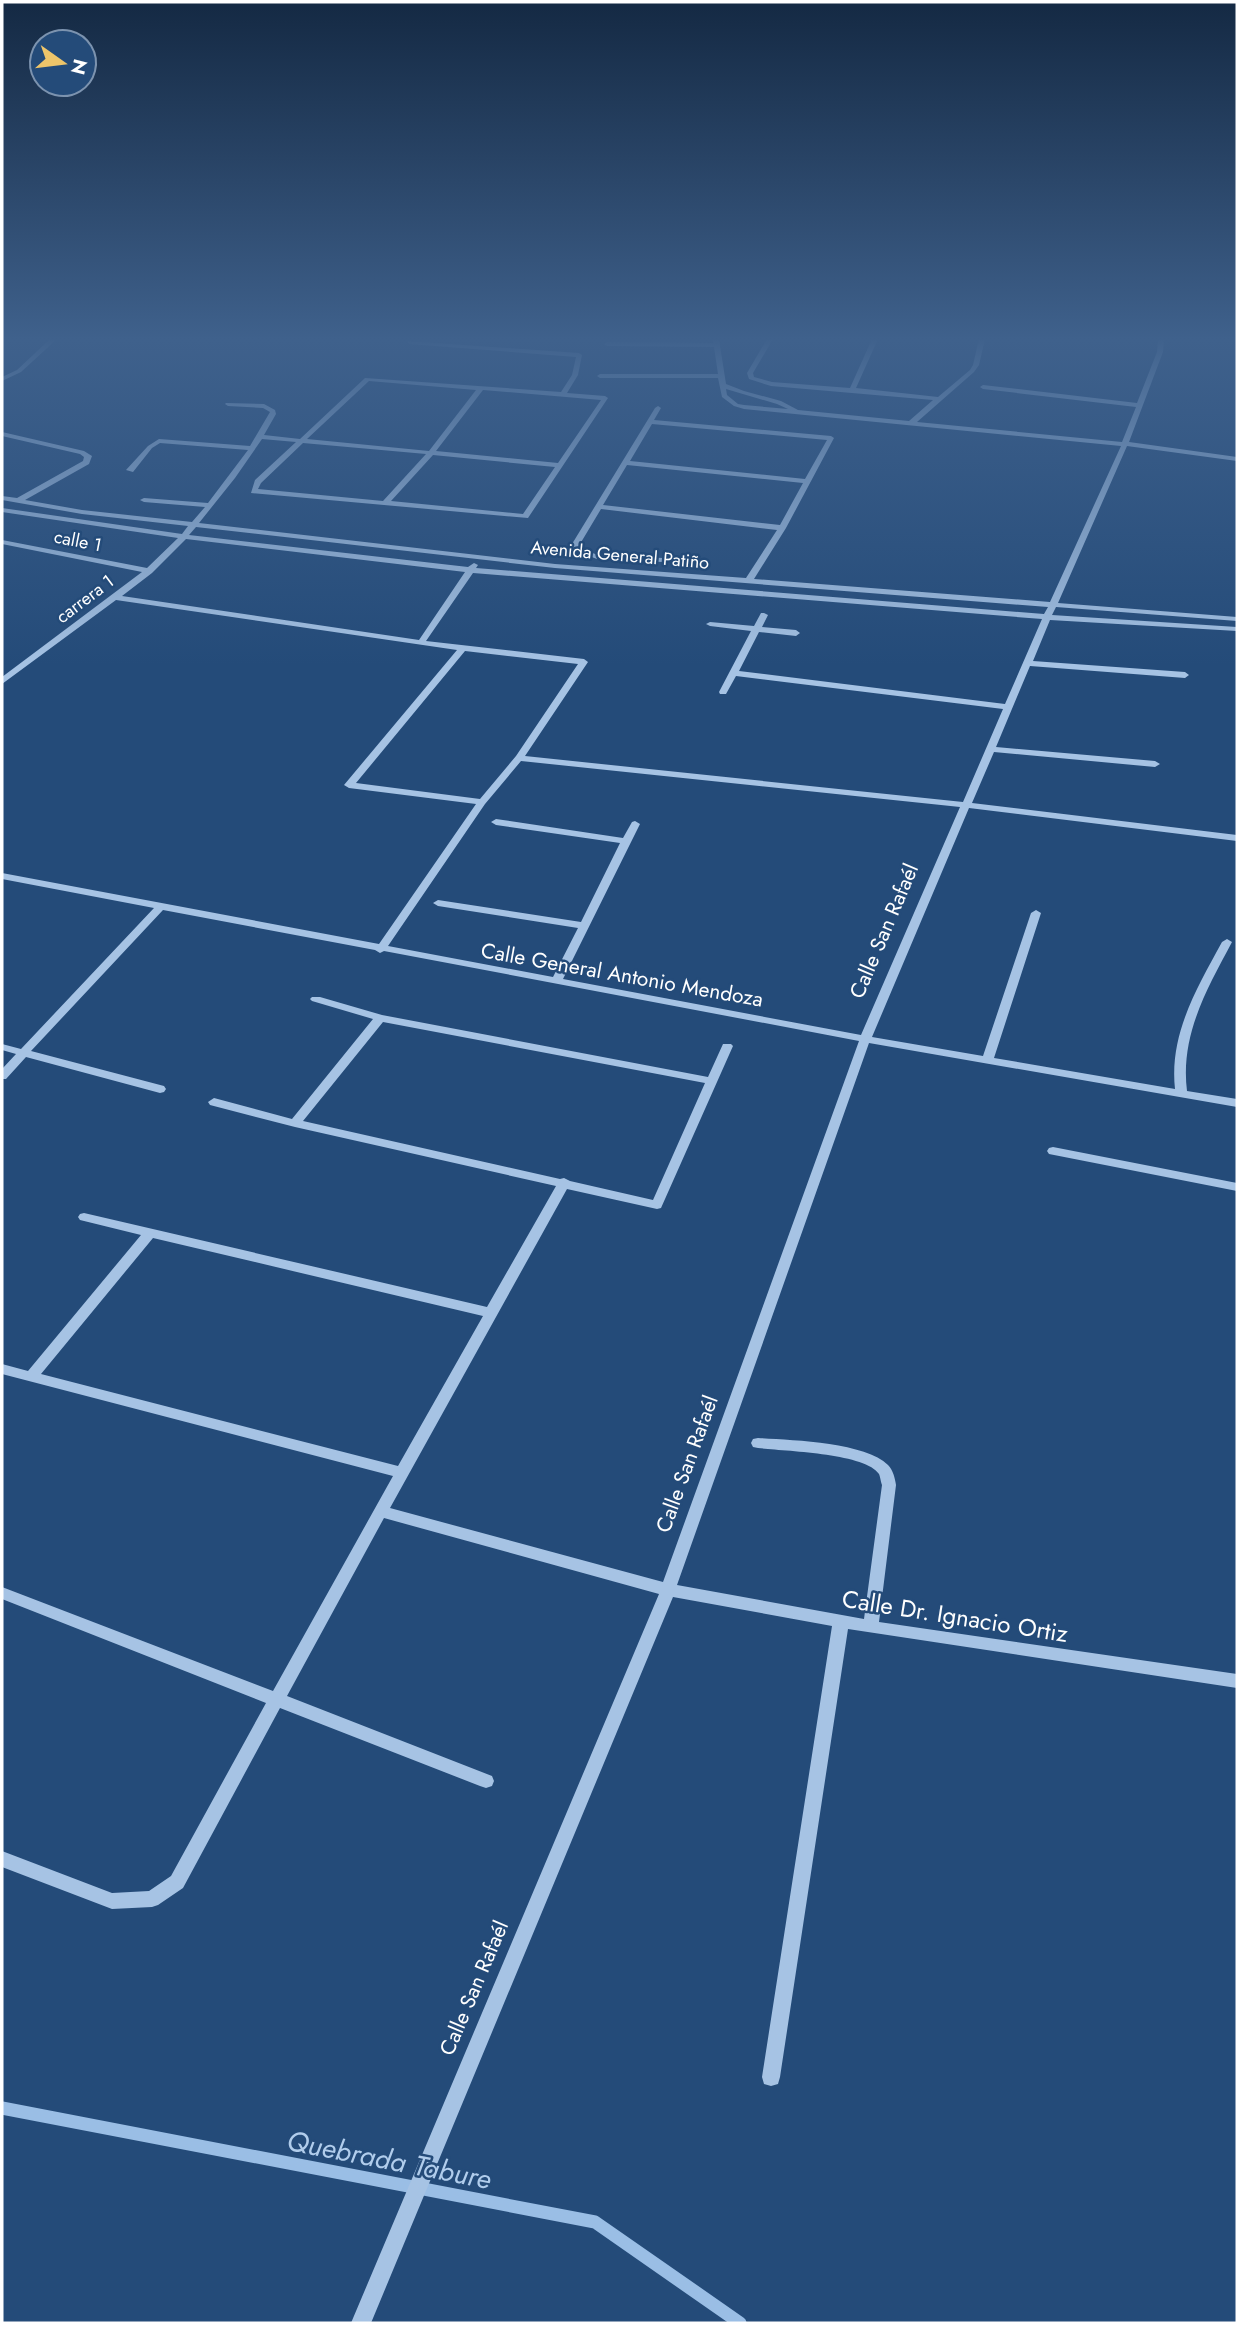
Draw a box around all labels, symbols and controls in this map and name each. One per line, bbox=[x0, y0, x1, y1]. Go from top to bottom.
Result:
north arrow bbox=[28, 28, 98, 98]
text: N bbox=[64, 56, 94, 78]
street label: calle 1 bbox=[52, 524, 104, 558]
street label: Avenida General Patiño bbox=[530, 534, 710, 576]
street label: carrera 1 bbox=[50, 568, 120, 630]
street label: Calle San Rafaél bbox=[842, 859, 926, 1003]
street label: Calle General Antonio Mendoza bbox=[479, 935, 765, 1015]
street label: Calle San Rafaél bbox=[648, 1391, 726, 1537]
street label: Calle Dr. Ignacio Ortiz bbox=[840, 1581, 1070, 1651]
street label: Calle San Rafaél bbox=[432, 1916, 516, 2060]
water label: Quebrada Tabure bbox=[283, 2120, 495, 2200]

